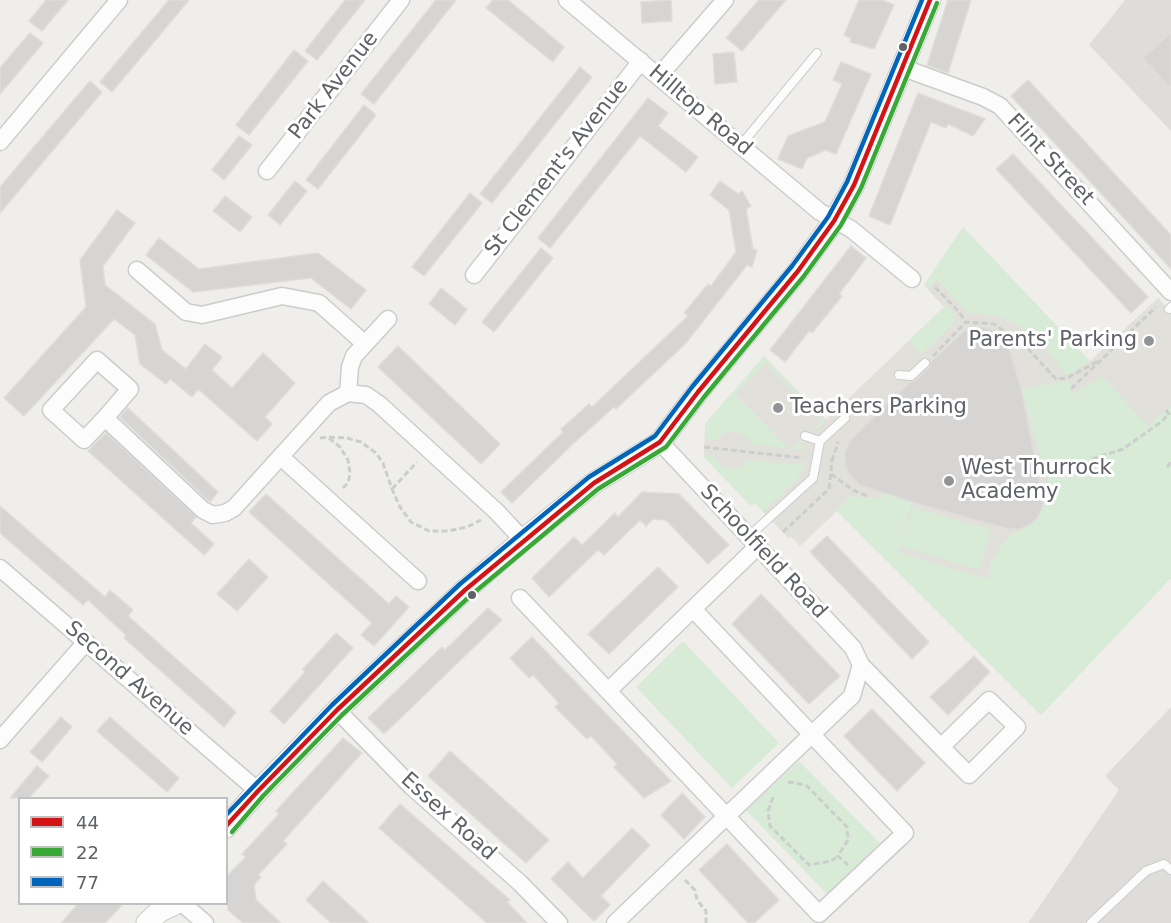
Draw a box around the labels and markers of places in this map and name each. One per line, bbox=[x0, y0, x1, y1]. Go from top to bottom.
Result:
unlabelled marker bbox=[897, 41, 909, 53]
place label: Parents' Parking bbox=[969, 328, 1137, 354]
marker: Parents' Parking bbox=[1142, 334, 1156, 348]
place label: Teachers Parking bbox=[790, 395, 967, 421]
marker: Teachers Parking bbox=[771, 401, 785, 415]
place label: West Thurrock Academy bbox=[961, 456, 1112, 506]
marker: West Thurrock Academy bbox=[942, 474, 956, 488]
unlabelled marker bbox=[466, 589, 478, 601]

